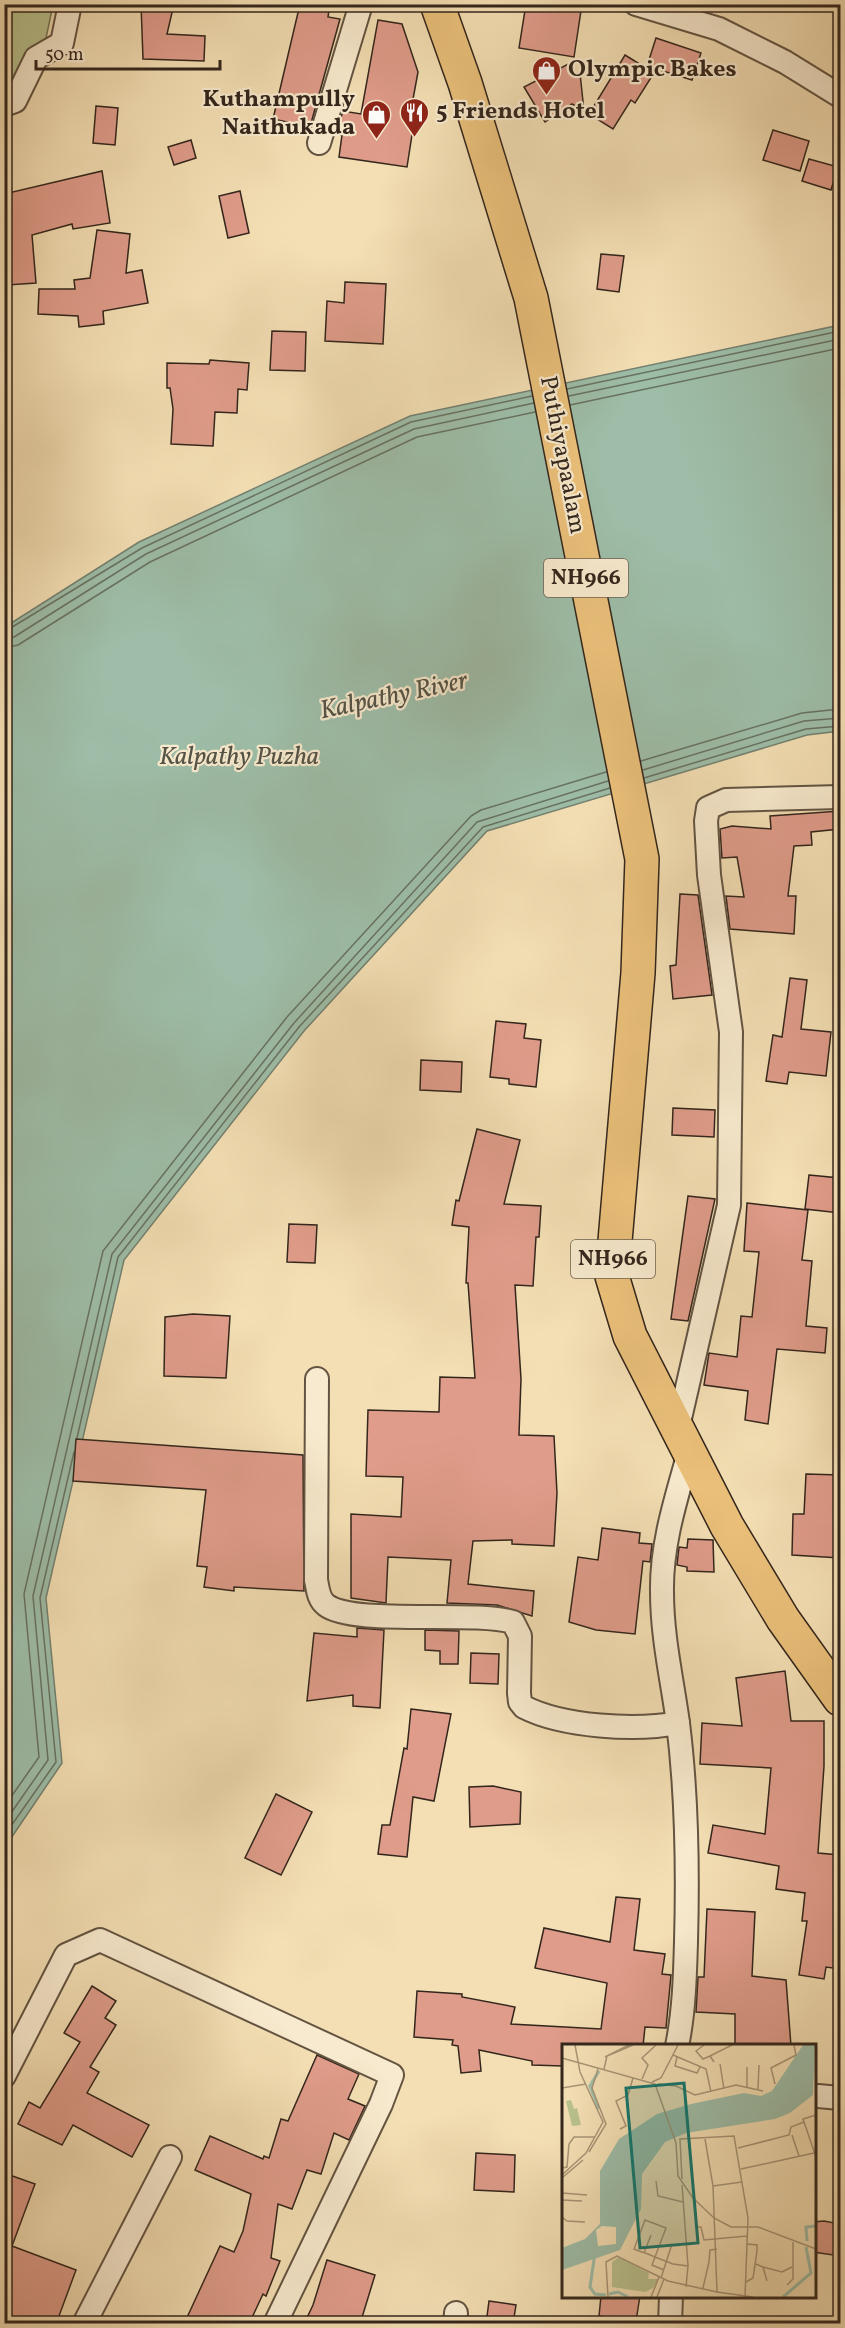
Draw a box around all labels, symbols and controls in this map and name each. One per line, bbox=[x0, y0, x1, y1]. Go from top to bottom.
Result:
scale bar bbox=[36, 33, 220, 71]
text: 50 m bbox=[45, 43, 84, 68]
place label: Olympic Bakes bbox=[568, 53, 737, 87]
shop icon: Olympic Bakes bbox=[531, 54, 563, 96]
place label: Kuthampully Naithukada bbox=[202, 83, 356, 145]
place label: 5 Friends Hotel bbox=[436, 95, 605, 129]
restaurant icon: 5 Friends Hotel bbox=[399, 96, 431, 138]
shop icon: Kuthampully Naithukada bbox=[360, 98, 392, 140]
street label: Puthiyapaalam bbox=[530, 373, 594, 537]
road number: NH966 bbox=[544, 559, 628, 597]
water label: Kalpathy River bbox=[317, 663, 472, 729]
water label: Kalpathy Puzha bbox=[159, 739, 319, 775]
road number: NH966 bbox=[571, 1240, 655, 1278]
inset map bbox=[562, 2044, 815, 2298]

